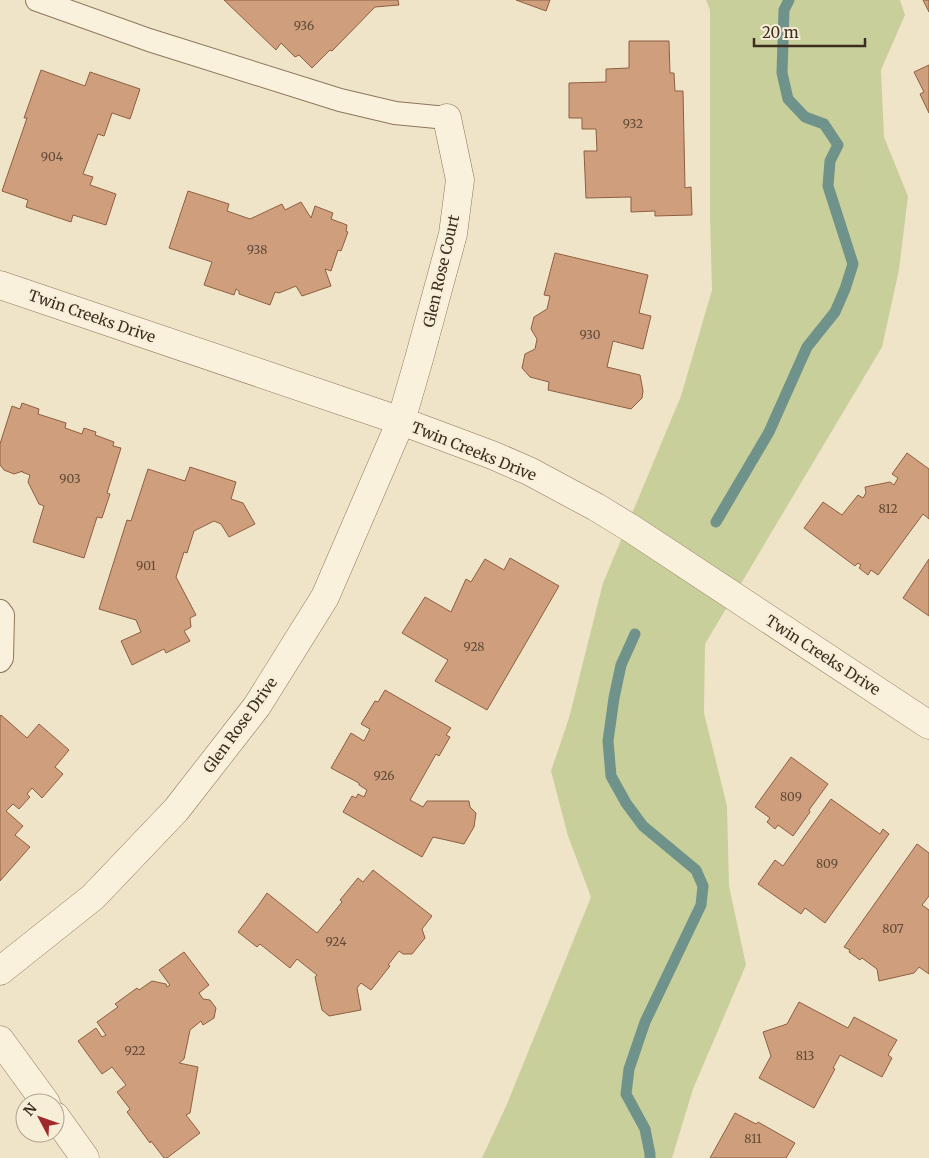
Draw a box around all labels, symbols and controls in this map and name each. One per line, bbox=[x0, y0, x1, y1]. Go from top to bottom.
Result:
scale bar bbox=[754, 15, 865, 47]
house number: 936 bbox=[294, 18, 314, 33]
text: 20 m bbox=[762, 23, 799, 42]
house number: 932 bbox=[623, 116, 643, 131]
house number: 904 bbox=[41, 149, 64, 164]
street label: Glen Rose Court bbox=[419, 213, 463, 329]
house number: 938 bbox=[247, 242, 267, 257]
street label: Twin Creeks Drive bbox=[26, 285, 158, 347]
house number: 930 bbox=[579, 327, 601, 342]
street label: Twin Creeks Drive bbox=[409, 417, 539, 485]
house number: 903 bbox=[59, 471, 81, 486]
house number: 812 bbox=[878, 501, 898, 516]
house number: 901 bbox=[136, 558, 157, 573]
street label: Twin Creeks Drive bbox=[762, 611, 884, 699]
house number: 928 bbox=[463, 639, 485, 654]
street label: Glen Rose Drive bbox=[199, 673, 281, 777]
house number: 926 bbox=[373, 768, 395, 783]
house number: 809 bbox=[780, 789, 802, 804]
house number: 809 bbox=[816, 856, 838, 871]
house number: 807 bbox=[882, 921, 904, 936]
house number: 924 bbox=[325, 934, 347, 949]
house number: 922 bbox=[125, 1043, 145, 1058]
house number: 813 bbox=[796, 1048, 814, 1063]
north arrow bbox=[15, 1093, 65, 1143]
text: N bbox=[20, 1099, 41, 1120]
house number: 811 bbox=[744, 1131, 762, 1146]

